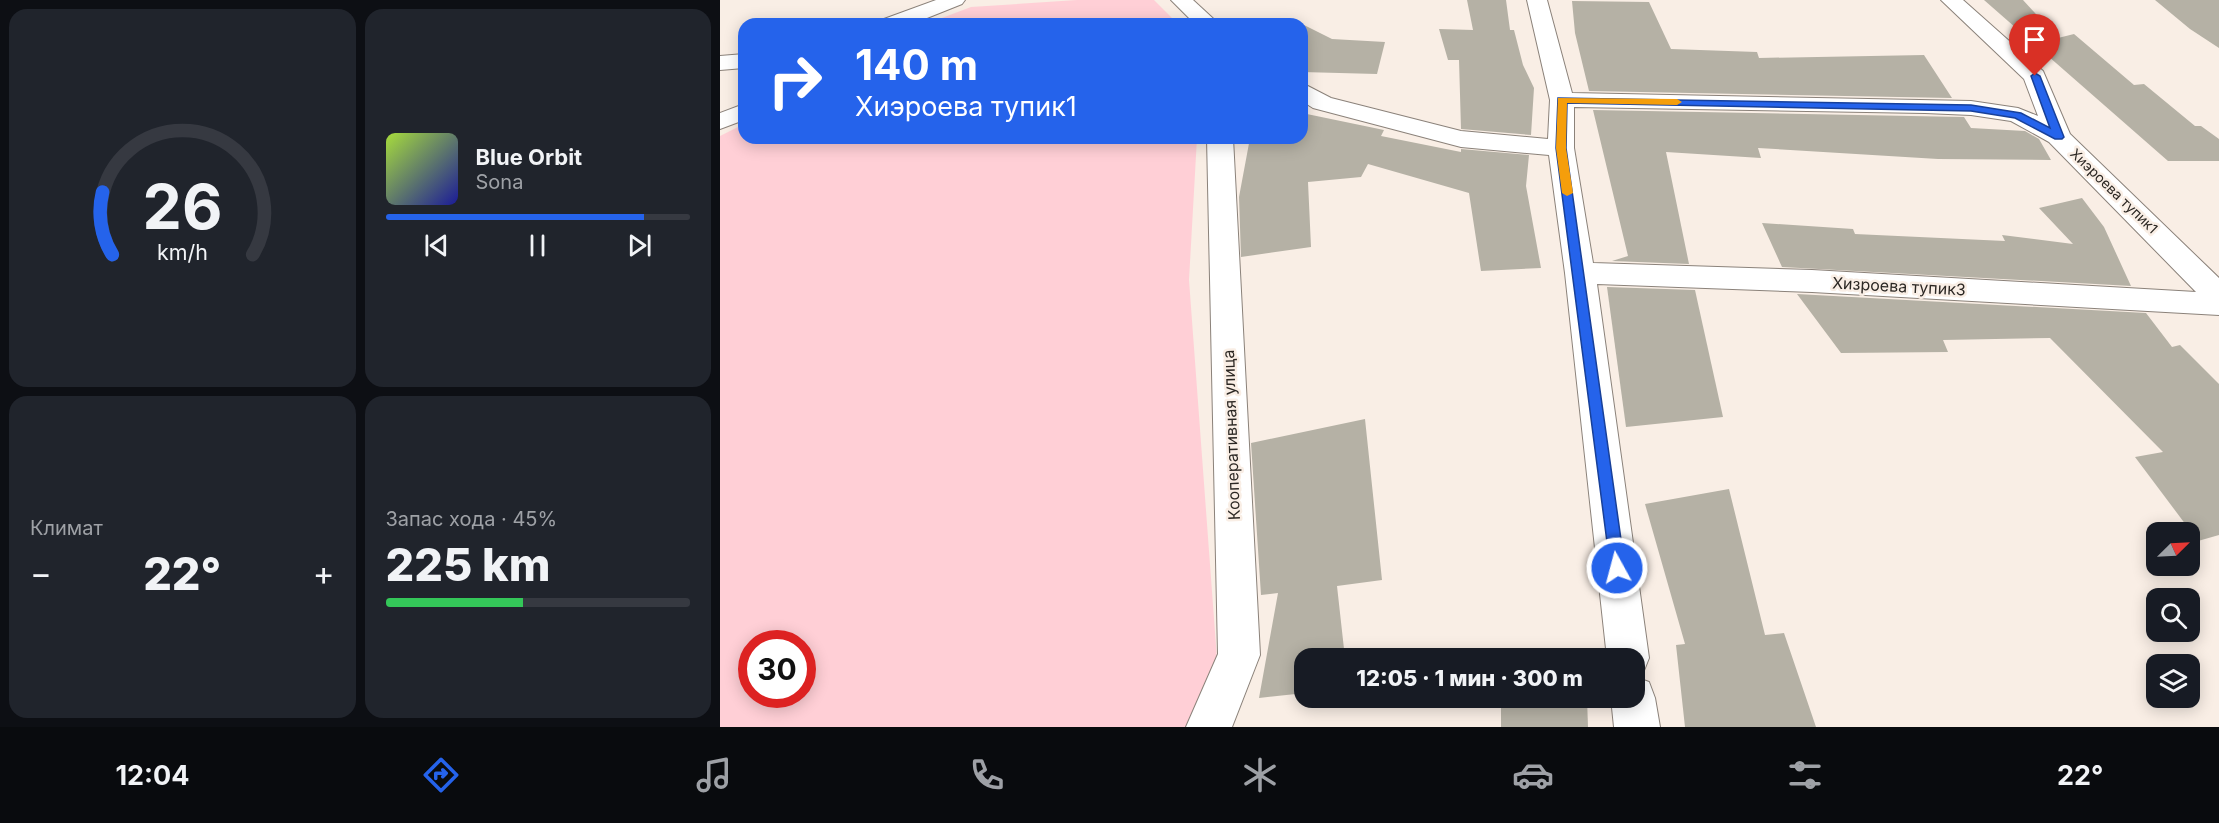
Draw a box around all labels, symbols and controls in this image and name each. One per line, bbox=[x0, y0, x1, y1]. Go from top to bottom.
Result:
pin bbox=[2009, 14, 2060, 76]
icon: arrive bbox=[2018, 23, 2051, 56]
text: 140 m bbox=[855, 39, 978, 90]
icon: right bbox=[756, 42, 834, 120]
text: Хиэроева тупик1 bbox=[855, 90, 1077, 123]
text: Blue Orbit bbox=[476, 144, 582, 170]
street label: Хиэроева тупик1 bbox=[2067, 145, 2162, 237]
text: 26 bbox=[142, 169, 222, 244]
text: Sona bbox=[476, 170, 523, 194]
icon: previous bbox=[420, 229, 453, 262]
icon: pause bbox=[521, 229, 554, 262]
icon: next bbox=[623, 229, 656, 262]
text: km/h bbox=[157, 239, 208, 265]
street label: Хизроева тупик3 bbox=[1832, 273, 1966, 299]
street label: Кооперативная улица bbox=[1218, 349, 1244, 521]
text: Запас хода · 45% bbox=[386, 507, 557, 531]
text: Климат bbox=[30, 516, 103, 540]
north arrow bbox=[2146, 522, 2200, 576]
map controls bbox=[2146, 522, 2200, 708]
position arrow bbox=[1585, 536, 1649, 600]
text: 225 km bbox=[386, 537, 550, 592]
text: 22° bbox=[143, 546, 221, 601]
text: − bbox=[30, 553, 52, 593]
text: + bbox=[313, 553, 334, 593]
button: search bbox=[2146, 588, 2200, 642]
speed limit sign: 30 bbox=[738, 630, 816, 708]
button: layers bbox=[2146, 654, 2200, 708]
text: 12:05 · 1 мин · 300 m bbox=[1356, 665, 1583, 691]
icon: directions bbox=[420, 754, 462, 796]
icon: music bbox=[693, 754, 735, 796]
icon: phone bbox=[966, 754, 1008, 796]
icon: climate bbox=[1239, 754, 1281, 796]
icon: car bbox=[1512, 754, 1554, 796]
icon: filters bbox=[1784, 754, 1826, 796]
text: 12:04 bbox=[115, 759, 190, 792]
text: 22° bbox=[2057, 759, 2104, 792]

